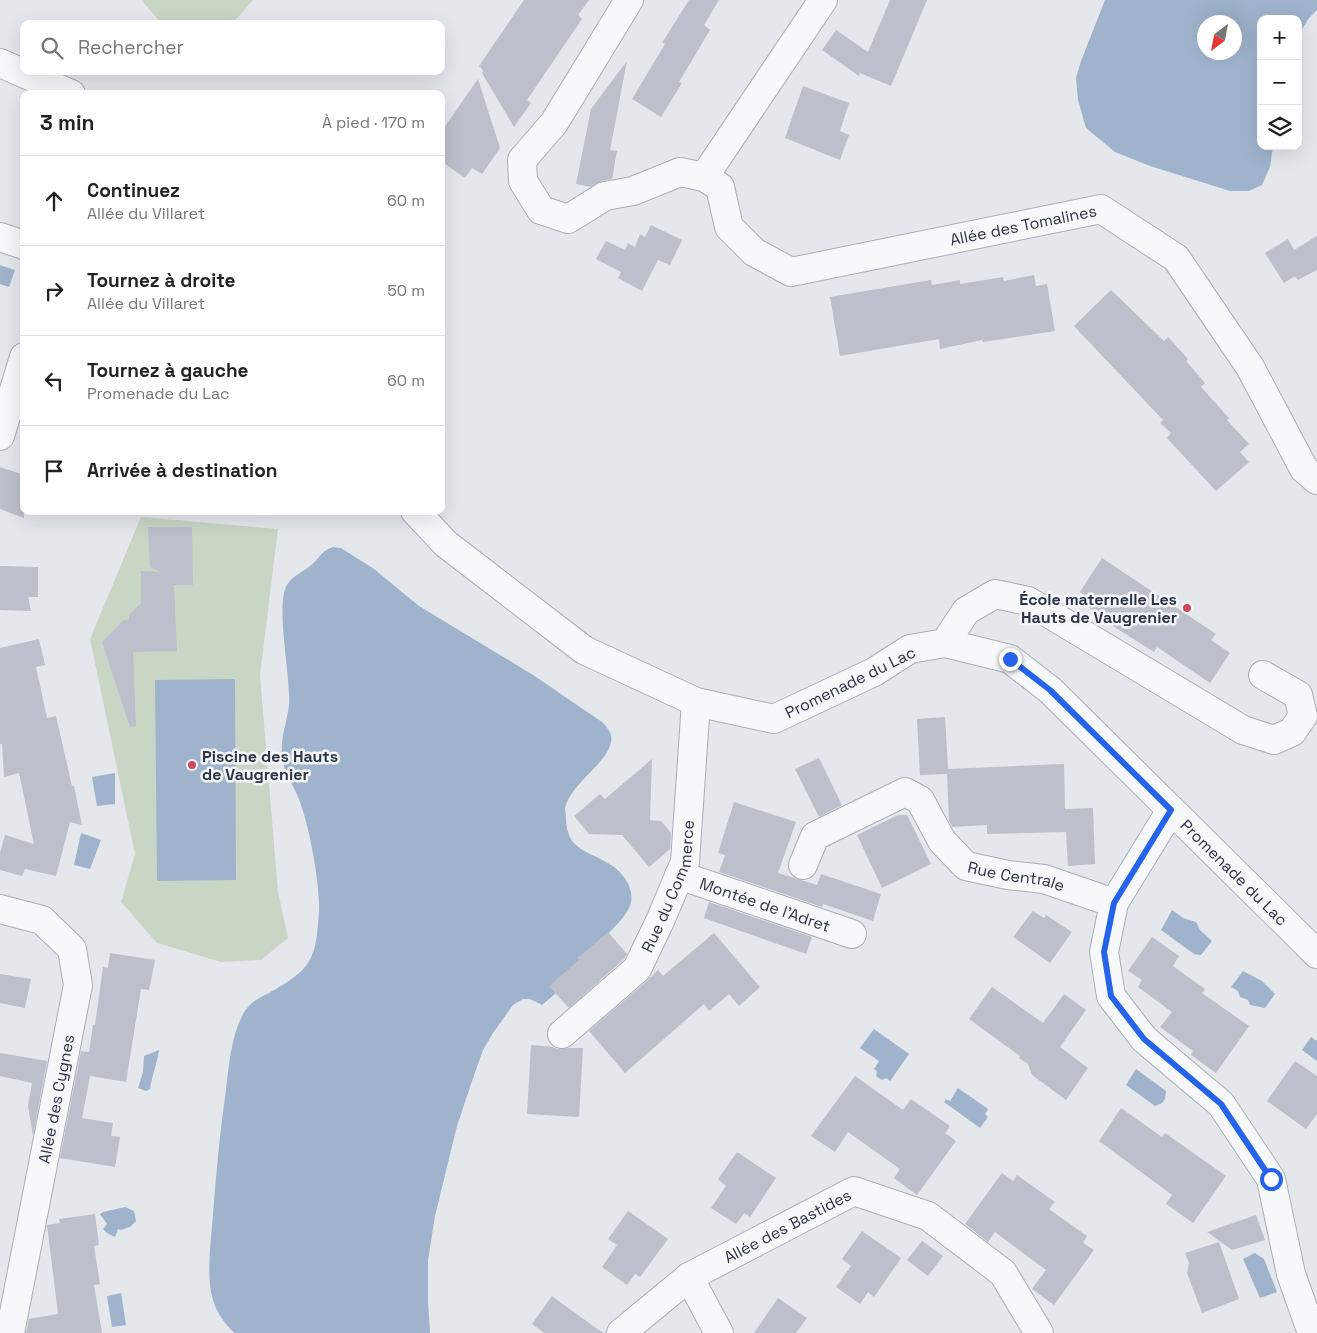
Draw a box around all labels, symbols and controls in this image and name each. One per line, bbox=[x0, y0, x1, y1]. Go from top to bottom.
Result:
north arrow bbox=[1197, 15, 1242, 60]
map controls bbox=[1257, 15, 1302, 150]
button: + bbox=[1257, 15, 1302, 60]
search box bbox=[20, 20, 445, 75]
icon: search bbox=[38, 34, 66, 62]
text: Rechercher bbox=[78, 35, 184, 60]
button: − bbox=[1257, 60, 1302, 105]
button: layers bbox=[1257, 105, 1302, 150]
text: 3 min bbox=[40, 109, 95, 136]
text: À pied · 170 m bbox=[322, 112, 425, 133]
text: Continuez bbox=[87, 178, 180, 203]
icon: ahead bbox=[40, 187, 68, 215]
text: 60 m bbox=[387, 190, 425, 211]
street label: Allée des Tomalines bbox=[948, 200, 1098, 250]
text: Allée du Villaret bbox=[87, 203, 205, 224]
text: Tournez à droite bbox=[87, 268, 236, 293]
icon: right bbox=[40, 277, 68, 305]
text: 50 m bbox=[387, 280, 425, 301]
text: Allée du Villaret bbox=[87, 293, 205, 314]
text: Tournez à gauche bbox=[87, 358, 249, 383]
icon: left bbox=[40, 367, 68, 395]
text: 60 m bbox=[387, 370, 425, 391]
text: Promenade du Lac bbox=[87, 383, 230, 404]
icon: arrive bbox=[40, 457, 68, 485]
text: Arrivée à destination bbox=[87, 458, 277, 483]
place label: École maternelle Les Hauts de Vaugrenier bbox=[1019, 589, 1177, 628]
marker: École maternelle Les Hauts de Vaugrenier bbox=[1181, 602, 1193, 614]
street label: Promenade du Lac bbox=[782, 642, 919, 723]
route end bbox=[999, 648, 1022, 671]
place label: Piscine des Hauts de Vaugrenier bbox=[202, 746, 338, 785]
marker: Piscine des Hauts de Vaugrenier bbox=[186, 759, 198, 771]
street label: Promenade du Lac bbox=[1176, 815, 1292, 930]
street label: Rue du Commerce bbox=[637, 819, 699, 956]
street label: Rue Centrale bbox=[966, 857, 1067, 896]
street label: Montée de l’Adret bbox=[697, 873, 833, 937]
street label: Allée des Cygnes bbox=[34, 1033, 79, 1166]
route start bbox=[1260, 1168, 1283, 1191]
street label: Allée des Bastides bbox=[720, 1184, 855, 1268]

